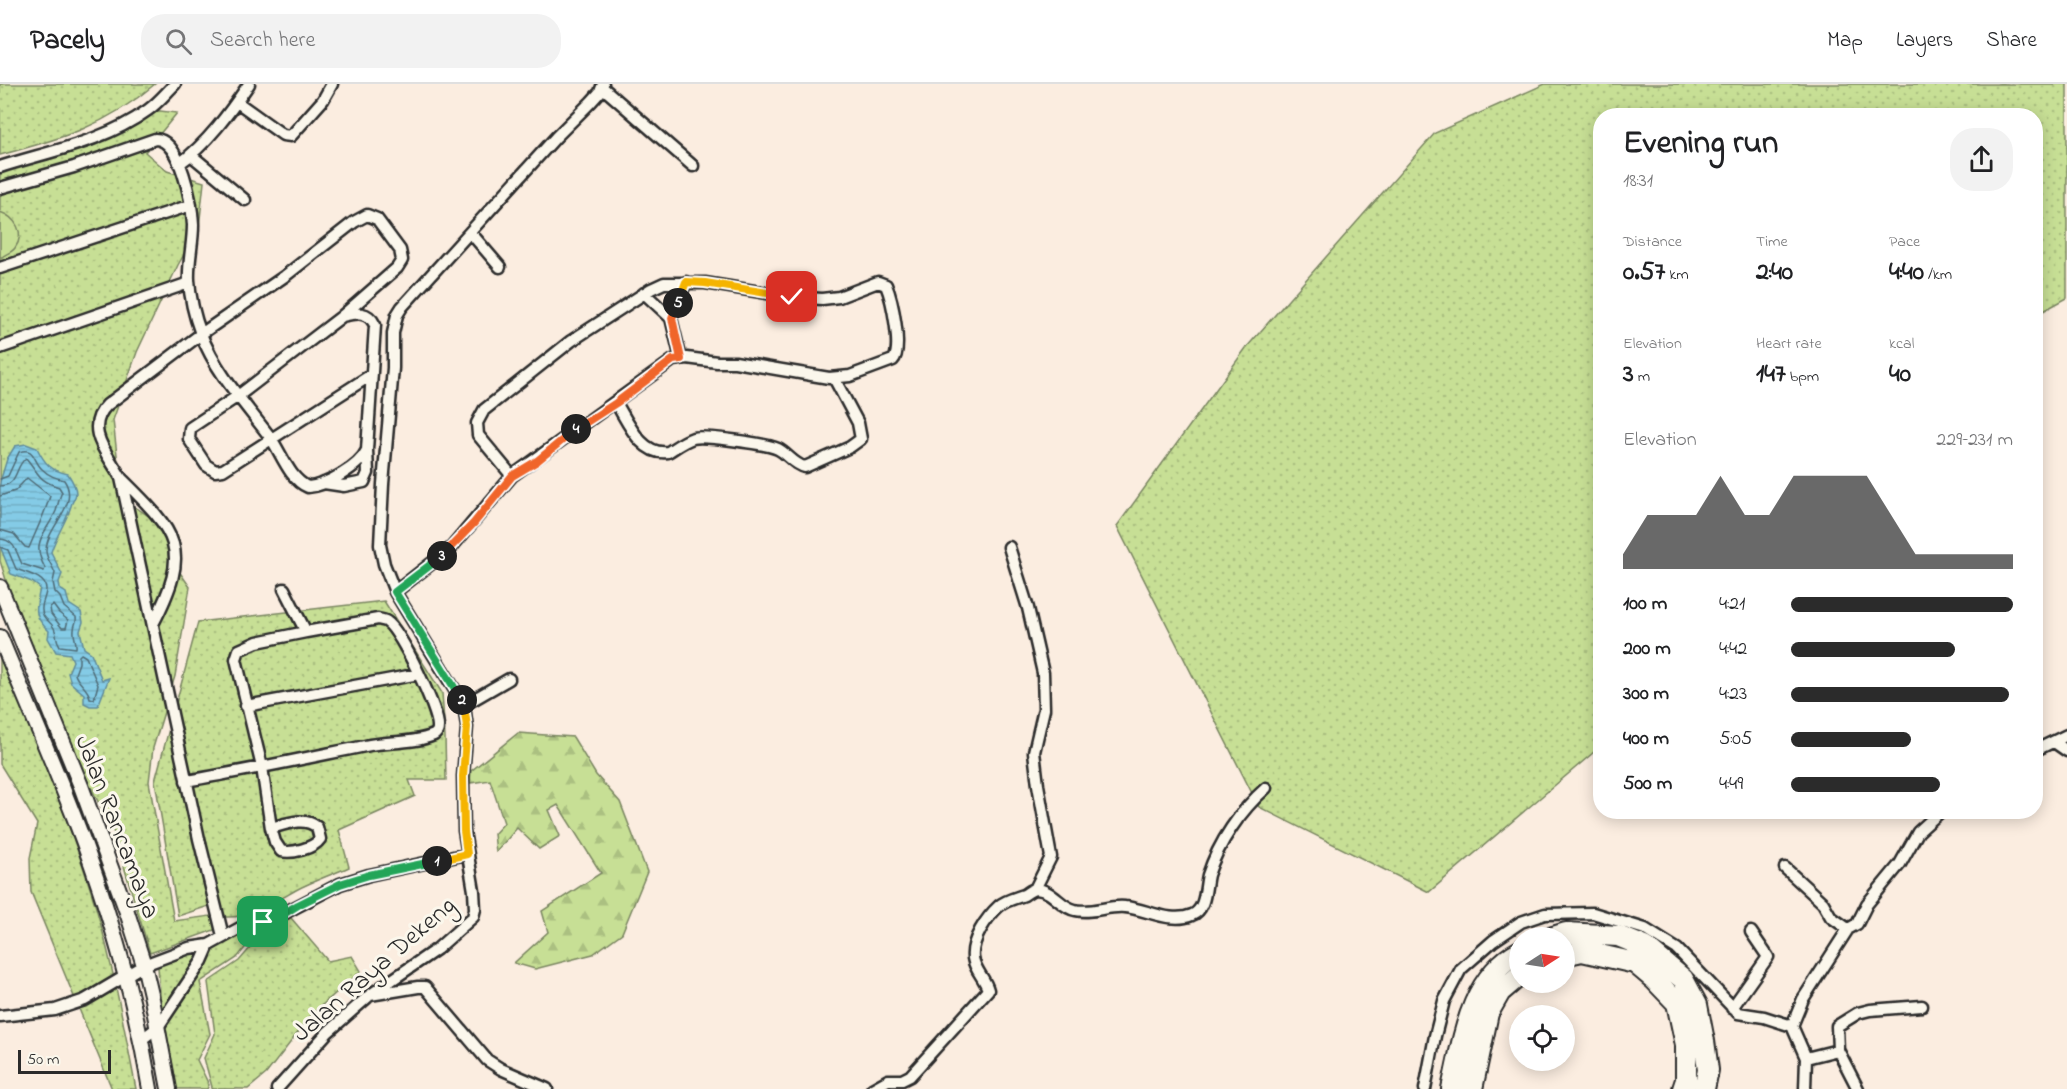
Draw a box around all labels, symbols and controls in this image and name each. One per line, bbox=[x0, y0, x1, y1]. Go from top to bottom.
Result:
search box bbox=[141, 14, 561, 68]
text: Pacely bbox=[30, 21, 105, 62]
icon: search bbox=[162, 25, 195, 58]
text: Search here bbox=[210, 25, 315, 57]
text: Map bbox=[1827, 26, 1863, 56]
text: Layers bbox=[1896, 26, 1953, 56]
text: Share bbox=[1986, 26, 2037, 56]
text: Evening run bbox=[1623, 120, 1778, 168]
button: share bbox=[1950, 128, 2013, 191]
text: 18:31 bbox=[1623, 167, 1653, 196]
text: Distance bbox=[1623, 230, 1682, 254]
text: Time bbox=[1756, 230, 1788, 254]
text: Pace bbox=[1889, 230, 1920, 254]
text: 0.57 bbox=[1623, 254, 1665, 292]
text: 2:40 bbox=[1756, 254, 1793, 292]
text: 4:40 bbox=[1889, 254, 1924, 292]
text: km bbox=[1665, 263, 1689, 287]
text: /km bbox=[1924, 263, 1952, 287]
pin bbox=[766, 271, 817, 322]
icon: check bbox=[775, 280, 808, 313]
pin: 5 bbox=[663, 288, 693, 318]
text: 5 bbox=[673, 291, 683, 315]
text: Elevation bbox=[1623, 332, 1682, 356]
text: Heart rate bbox=[1756, 332, 1822, 356]
text: kcal bbox=[1889, 332, 1914, 356]
text: 3 bbox=[1623, 356, 1634, 394]
text: 147 bbox=[1756, 356, 1786, 394]
text: 40 bbox=[1889, 356, 1911, 394]
text: m bbox=[1634, 365, 1650, 389]
text: bpm bbox=[1786, 365, 1819, 389]
pin: 4 bbox=[561, 414, 591, 444]
text: 4 bbox=[573, 417, 579, 441]
text: Elevation bbox=[1623, 426, 1697, 455]
text: 229–231 m bbox=[1936, 426, 2013, 455]
pin: 3 bbox=[427, 541, 457, 571]
text: 3 bbox=[439, 544, 445, 568]
text: 100 m bbox=[1623, 590, 1667, 619]
text: 4:21 bbox=[1719, 590, 1745, 619]
text: 200 m bbox=[1623, 635, 1671, 664]
text: 4:42 bbox=[1719, 635, 1747, 664]
text: 300 m bbox=[1623, 680, 1669, 709]
text: 4:23 bbox=[1719, 680, 1747, 709]
pin: 2 bbox=[447, 685, 477, 715]
text: 2 bbox=[458, 688, 466, 712]
text: 400 m bbox=[1623, 725, 1669, 754]
text: 5:05 bbox=[1719, 725, 1752, 754]
street label: Jalan Rancamaya bbox=[64, 730, 169, 924]
text: 500 m bbox=[1623, 770, 1672, 799]
text: 4:49 bbox=[1719, 770, 1743, 799]
pin: 1 bbox=[422, 846, 452, 876]
text: 1 bbox=[434, 849, 440, 873]
street label: Jalan Raya Dekeng bbox=[285, 888, 465, 1052]
pin bbox=[237, 896, 288, 947]
icon: arrive bbox=[246, 905, 279, 938]
north arrow bbox=[1509, 927, 1575, 993]
map controls bbox=[1509, 927, 1575, 1071]
button: locate bbox=[1509, 1005, 1575, 1071]
scale bar bbox=[18, 1047, 111, 1074]
text: 50 m bbox=[27, 1048, 59, 1072]

